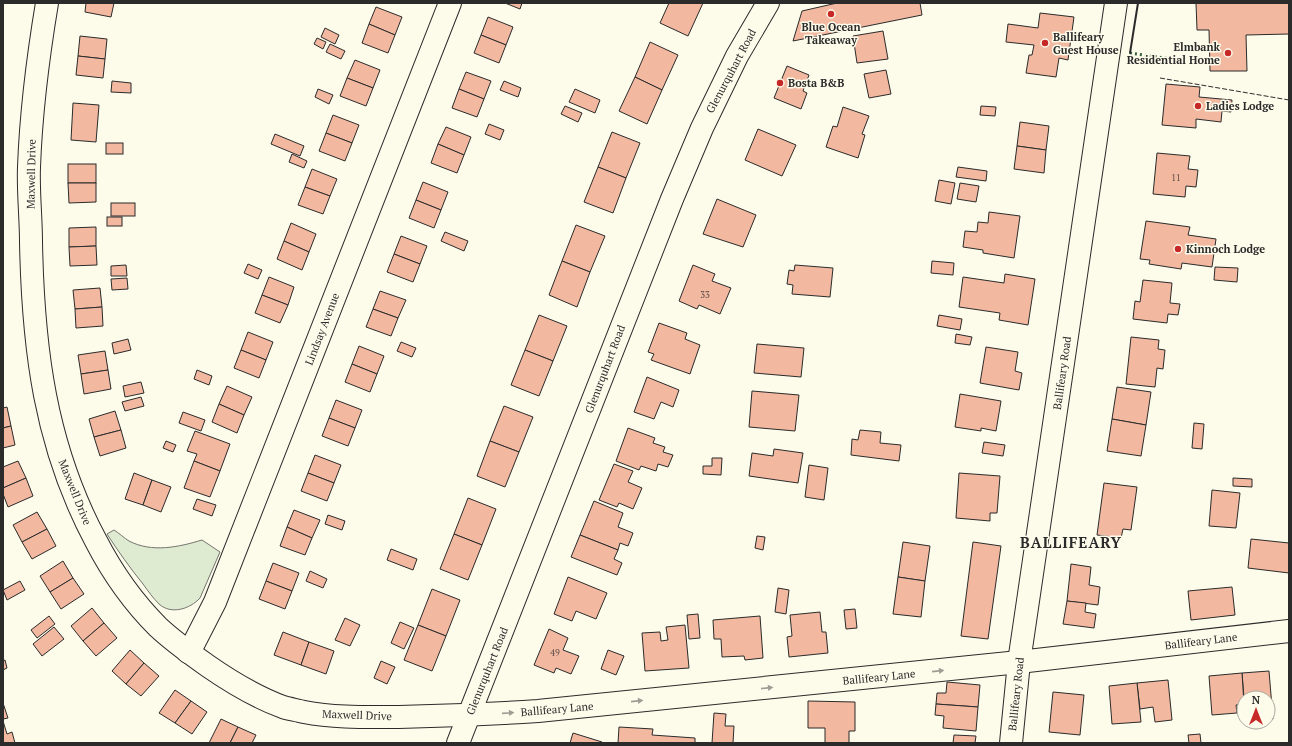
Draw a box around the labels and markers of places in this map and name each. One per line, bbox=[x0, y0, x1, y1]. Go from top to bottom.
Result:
marker: Blue Ocean Takeaway bbox=[826, 9, 836, 19]
place label: Blue Ocean Takeaway bbox=[801, 20, 861, 47]
place label: Ballifeary Guest House bbox=[1053, 30, 1119, 57]
marker: Ballifeary Guest House bbox=[1040, 38, 1050, 48]
place label: Elmbank Residential Home bbox=[1127, 40, 1221, 67]
marker: Elmbank Residential Home bbox=[1223, 48, 1233, 58]
place label: Bosta B&B bbox=[788, 76, 844, 90]
marker: Bosta B&B bbox=[775, 78, 785, 88]
place label: Ladies Lodge bbox=[1206, 99, 1274, 113]
marker: Ladies Lodge bbox=[1193, 101, 1203, 111]
place label: Kinnoch Lodge bbox=[1186, 242, 1265, 256]
marker: Kinnoch Lodge bbox=[1173, 244, 1183, 254]

